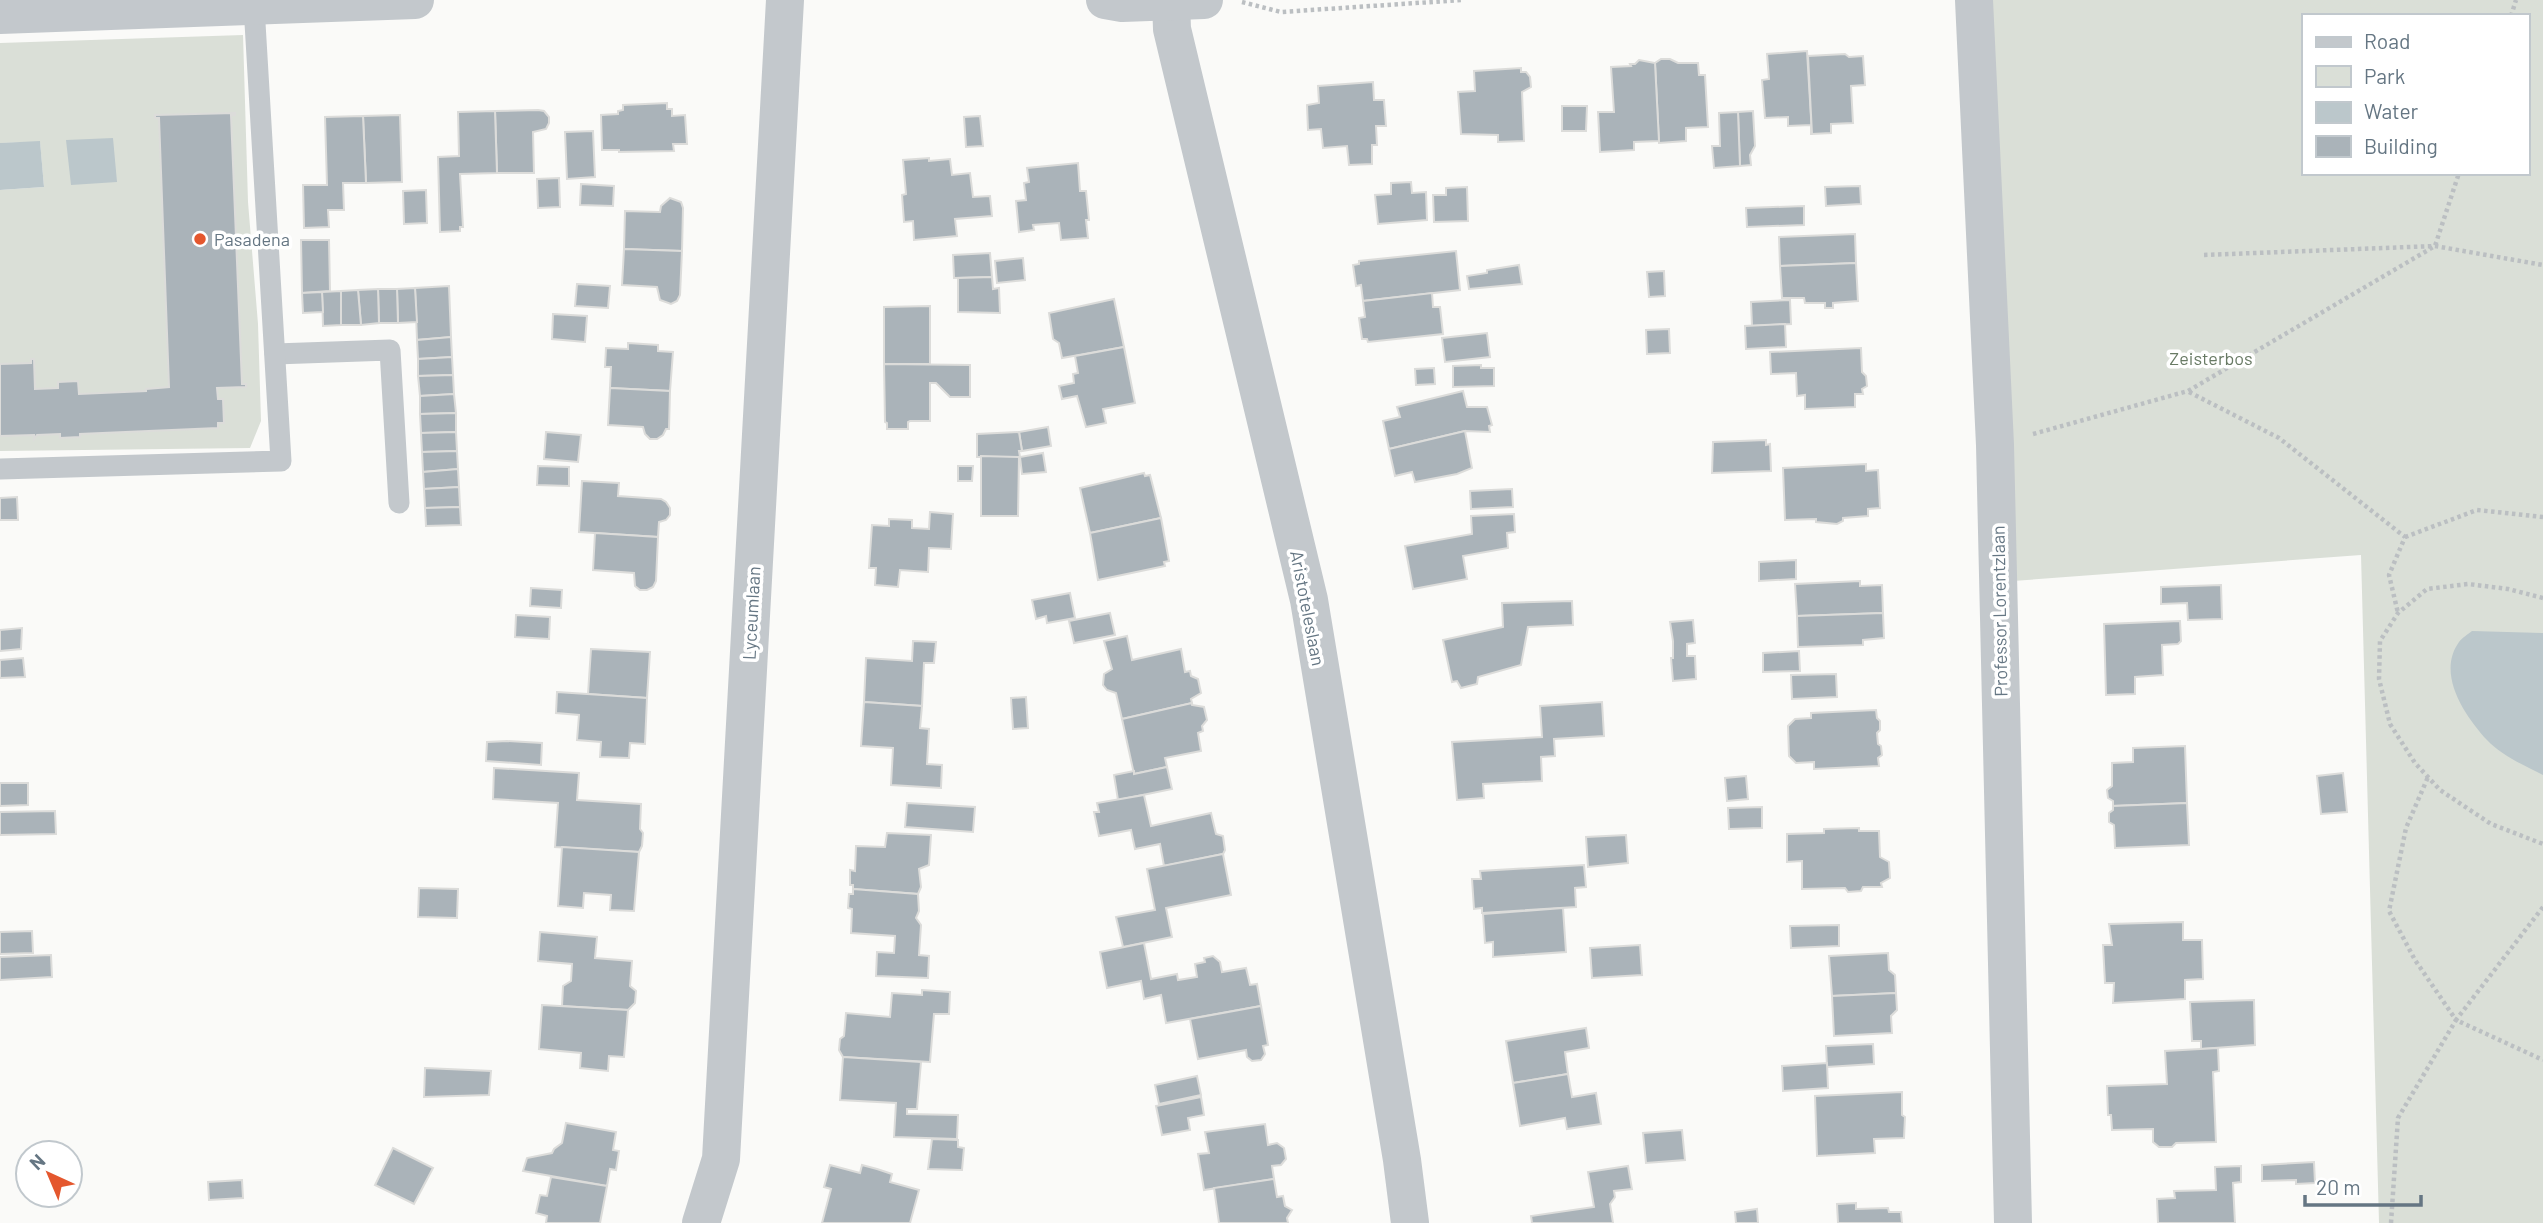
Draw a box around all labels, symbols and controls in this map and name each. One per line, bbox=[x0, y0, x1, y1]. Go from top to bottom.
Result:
legend bbox=[2302, 14, 2529, 175]
text: Road bbox=[2364, 28, 2410, 53]
text: Park bbox=[2364, 63, 2405, 88]
text: Water bbox=[2364, 98, 2419, 123]
text: Building bbox=[2364, 133, 2438, 158]
place label: Pasadena bbox=[214, 228, 290, 250]
marker: Pasadena bbox=[192, 231, 208, 247]
park label: Zeisterbos bbox=[2169, 347, 2253, 369]
street label: Professor Lorentzlaan bbox=[1987, 525, 2011, 697]
street label: Aristoteleslaan bbox=[1286, 548, 1330, 668]
street label: Lyceumlaan bbox=[738, 566, 764, 660]
north arrow bbox=[14, 1139, 84, 1209]
text: N bbox=[24, 1149, 49, 1174]
scale bar bbox=[2305, 1164, 2420, 1208]
text: 20 m bbox=[2316, 1174, 2361, 1199]

